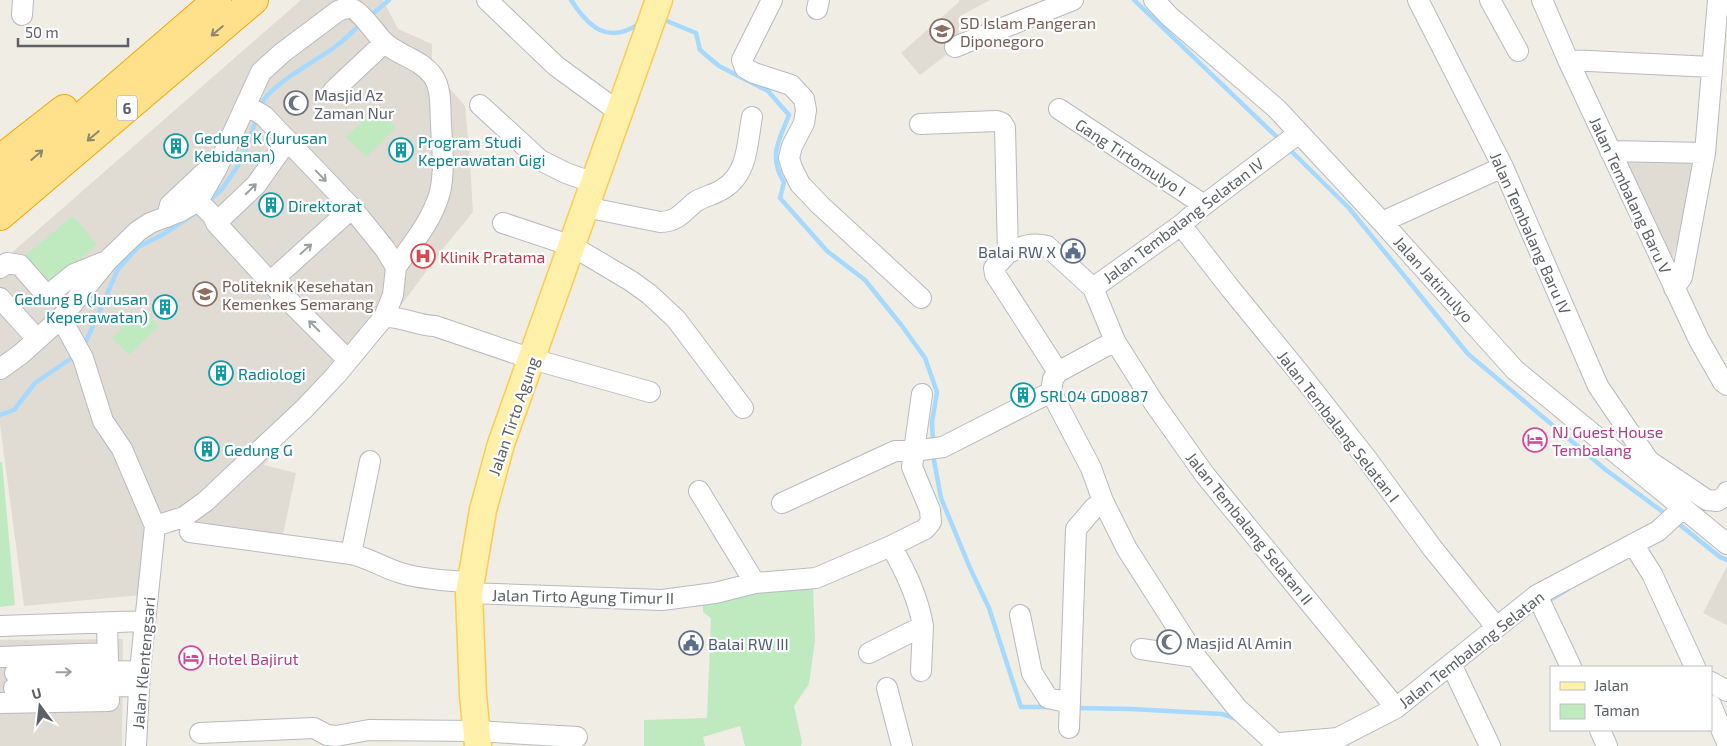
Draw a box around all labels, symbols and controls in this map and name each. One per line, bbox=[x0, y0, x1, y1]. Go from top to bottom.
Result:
place label: SD Islam Pangeran Diponegoro bbox=[960, 13, 1096, 50]
scale bar bbox=[18, 15, 128, 47]
school or university icon: SD Islam Pangeran Diponegoro bbox=[929, 18, 955, 44]
text: 50 m bbox=[25, 23, 59, 41]
one-way arrow bbox=[211, 26, 224, 37]
place label: Masjid Az Zaman Nur bbox=[314, 85, 395, 122]
mosque icon: Masjid Az Zaman Nur bbox=[283, 90, 309, 116]
road number: 6 bbox=[117, 96, 137, 120]
street label: Gang Tirtomulyo I bbox=[1072, 114, 1190, 200]
street label: Jalan Tembalang Baru V bbox=[1586, 114, 1676, 277]
place label: Gedung K (Jurusan Kebidanan) bbox=[194, 128, 327, 165]
one-way arrow bbox=[87, 131, 100, 142]
place label: Program Studi Keperawatan Gigi bbox=[418, 132, 546, 169]
building icon: Gedung K (Jurusan Kebidanan) bbox=[163, 133, 189, 159]
building icon: Program Studi Keperawatan Gigi bbox=[388, 137, 414, 163]
street label: Jalan Tembalang Baru IV bbox=[1487, 149, 1575, 317]
one-way arrow bbox=[30, 150, 43, 161]
street label: Jalan Tembalang Selatan IV bbox=[1099, 153, 1267, 287]
one-way arrow bbox=[315, 170, 327, 182]
one-way arrow bbox=[245, 183, 257, 196]
building icon: Direktorat bbox=[258, 192, 284, 218]
place label: Direktorat bbox=[288, 196, 362, 215]
street label: Jalan Jatimulyo bbox=[1390, 232, 1478, 326]
public building icon: Balai RW X bbox=[1060, 238, 1086, 264]
place label: Balai RW X bbox=[978, 242, 1056, 261]
one-way arrow bbox=[300, 243, 313, 255]
hospital icon: Klinik Pratama bbox=[410, 243, 436, 269]
place label: Klinik Pratama bbox=[440, 247, 545, 266]
place label: Politeknik Kesehatan Kemenkes Semarang bbox=[222, 276, 374, 313]
school or university icon: Politeknik Kesehatan Kemenkes Semarang bbox=[192, 281, 218, 307]
place label: Gedung B (Jurusan Keperawatan) bbox=[14, 289, 148, 326]
building icon: Gedung B (Jurusan Keperawatan) bbox=[152, 294, 178, 320]
one-way arrow bbox=[308, 320, 320, 332]
street label: Jalan Tembalang Selatan I bbox=[1274, 347, 1404, 505]
street label: Jalan Tirto Agung bbox=[484, 354, 542, 478]
building icon: Radiologi bbox=[208, 360, 234, 386]
place label: Radiologi bbox=[238, 364, 306, 383]
building icon: SRL04 GD0887 bbox=[1010, 382, 1036, 408]
place label: SRL04 GD0887 bbox=[1040, 386, 1148, 405]
place label: NJ Guest House Tembalang bbox=[1552, 422, 1663, 459]
hotel icon: NJ Guest House Tembalang bbox=[1522, 427, 1548, 453]
building icon: Gedung G bbox=[194, 436, 220, 462]
place label: Gedung G bbox=[224, 440, 293, 459]
street label: Jalan Tembalang Selatan II bbox=[1183, 448, 1317, 608]
street label: Jalan Tirto Agung Timur II bbox=[492, 585, 674, 607]
street label: Jalan Tembalang Selatan bbox=[1395, 586, 1547, 712]
street label: Jalan Klentengsari bbox=[128, 596, 158, 730]
mosque icon: Masjid Al Amin bbox=[1156, 629, 1182, 655]
public building icon: Balai RW III bbox=[678, 630, 704, 656]
place label: Masjid Al Amin bbox=[1186, 633, 1292, 653]
place label: Balai RW III bbox=[708, 634, 789, 653]
hotel icon: Hotel Bajirut bbox=[178, 645, 204, 671]
place label: Hotel Bajirut bbox=[208, 649, 299, 669]
legend bbox=[1550, 666, 1712, 731]
one-way arrow bbox=[55, 667, 71, 677]
text: Jalan bbox=[1594, 676, 1629, 694]
north arrow bbox=[15, 681, 65, 731]
text: U bbox=[30, 684, 43, 702]
text: Taman bbox=[1594, 701, 1640, 719]

